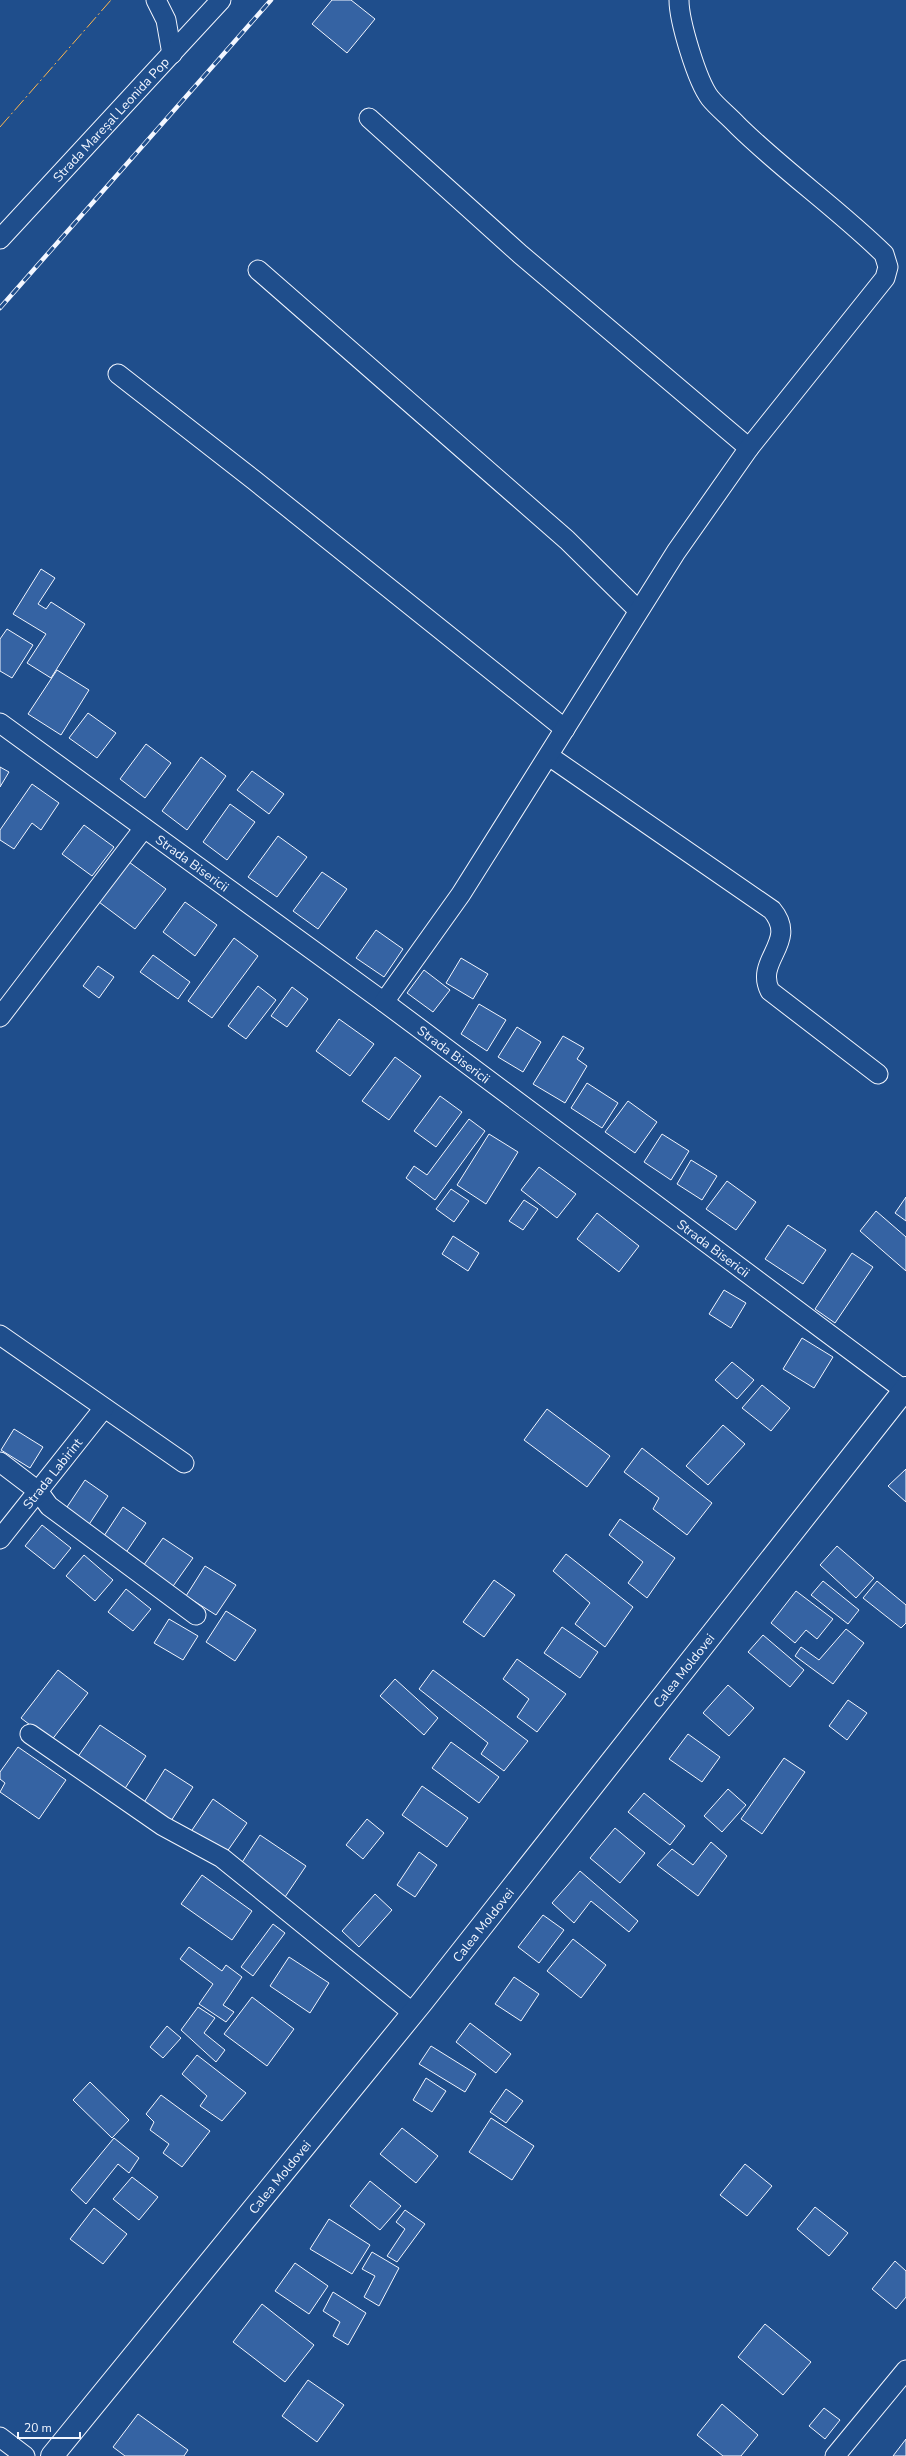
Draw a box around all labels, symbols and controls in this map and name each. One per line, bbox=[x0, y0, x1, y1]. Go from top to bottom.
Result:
street label: Strada Mareșal Leonida Pop bbox=[49, 54, 174, 186]
street label: Strada Bisericii bbox=[152, 831, 232, 896]
street label: Strada Bisericii bbox=[413, 1022, 494, 1088]
street label: Strada Bisericii bbox=[673, 1216, 753, 1282]
street label: Strada Labirint bbox=[19, 1434, 87, 1513]
street label: Calea Moldovei bbox=[649, 1630, 719, 1712]
street label: Calea Moldovei bbox=[449, 1885, 519, 1966]
street label: Calea Moldovei bbox=[245, 2137, 316, 2218]
scale bar bbox=[18, 2414, 80, 2440]
text: 20 m bbox=[24, 2420, 52, 2436]

